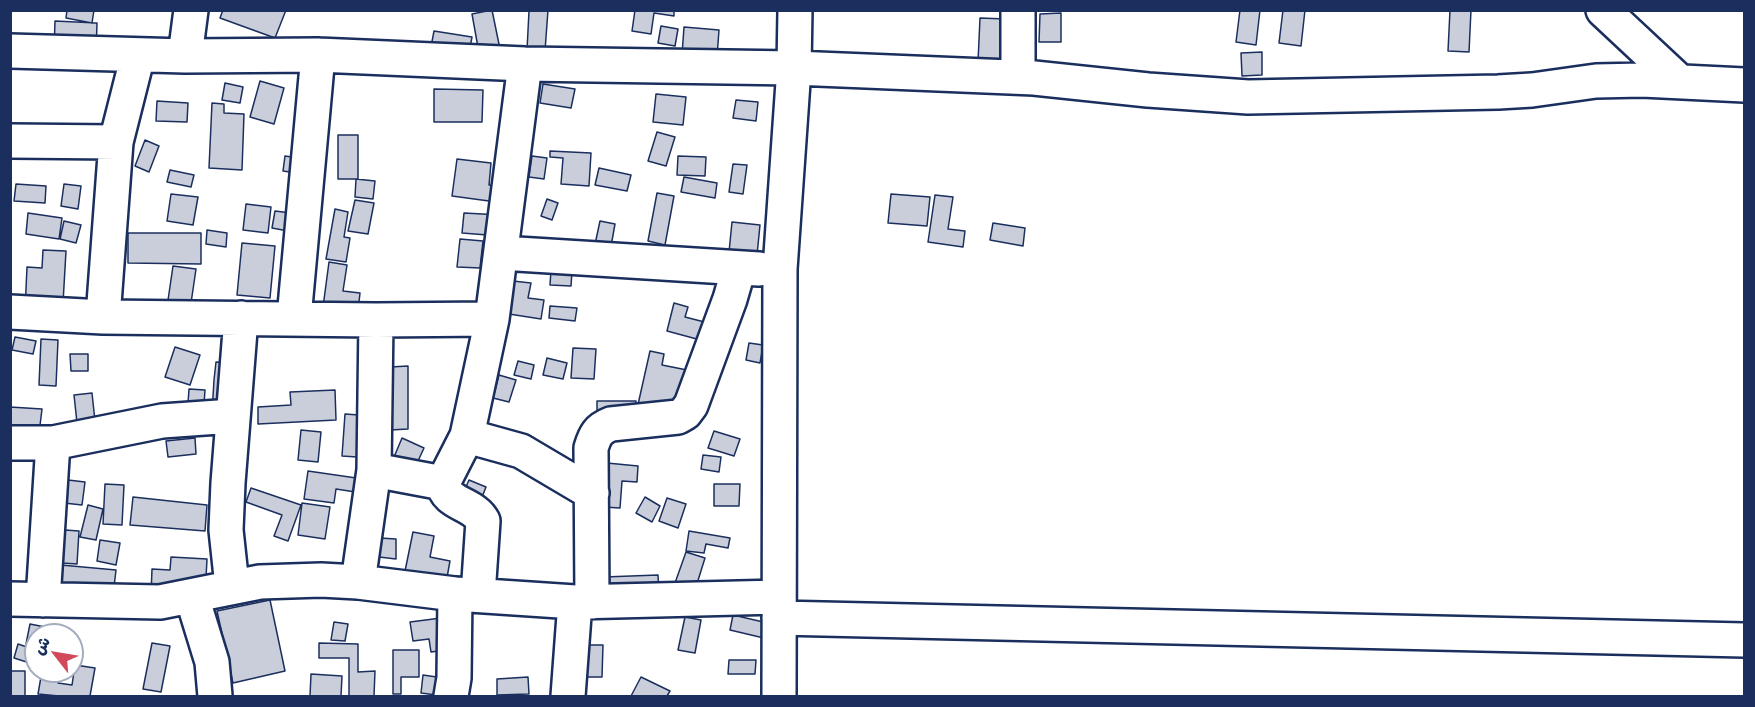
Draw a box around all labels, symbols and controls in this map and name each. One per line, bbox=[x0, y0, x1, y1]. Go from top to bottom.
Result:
north arrow bbox=[24, 623, 84, 683]
text: ش bbox=[25, 631, 55, 658]

